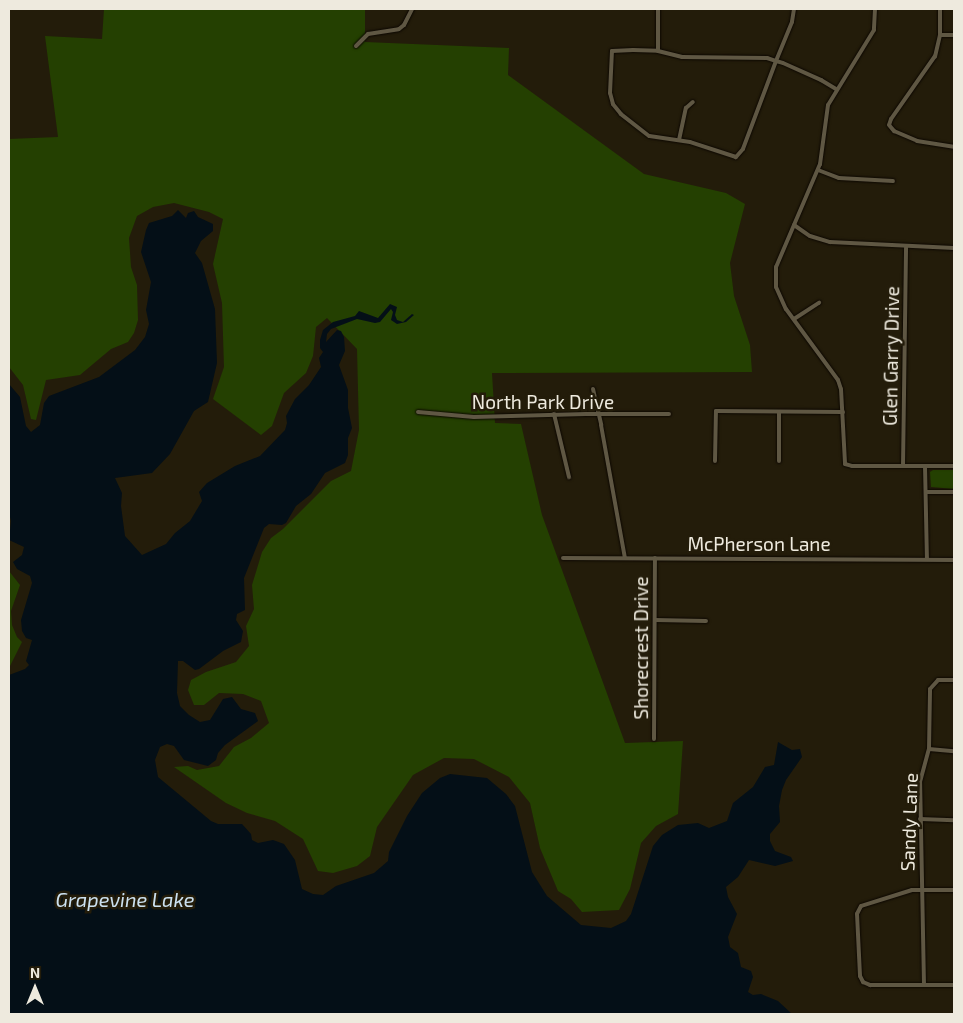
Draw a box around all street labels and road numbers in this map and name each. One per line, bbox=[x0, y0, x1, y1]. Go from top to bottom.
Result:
street label: Glen Garry Drive bbox=[878, 286, 904, 426]
street label: North Park Drive bbox=[472, 391, 614, 413]
street label: McPherson Lane bbox=[687, 533, 831, 555]
street label: Shorecrest Drive bbox=[630, 576, 652, 720]
street label: Sandy Lane bbox=[896, 772, 922, 872]

